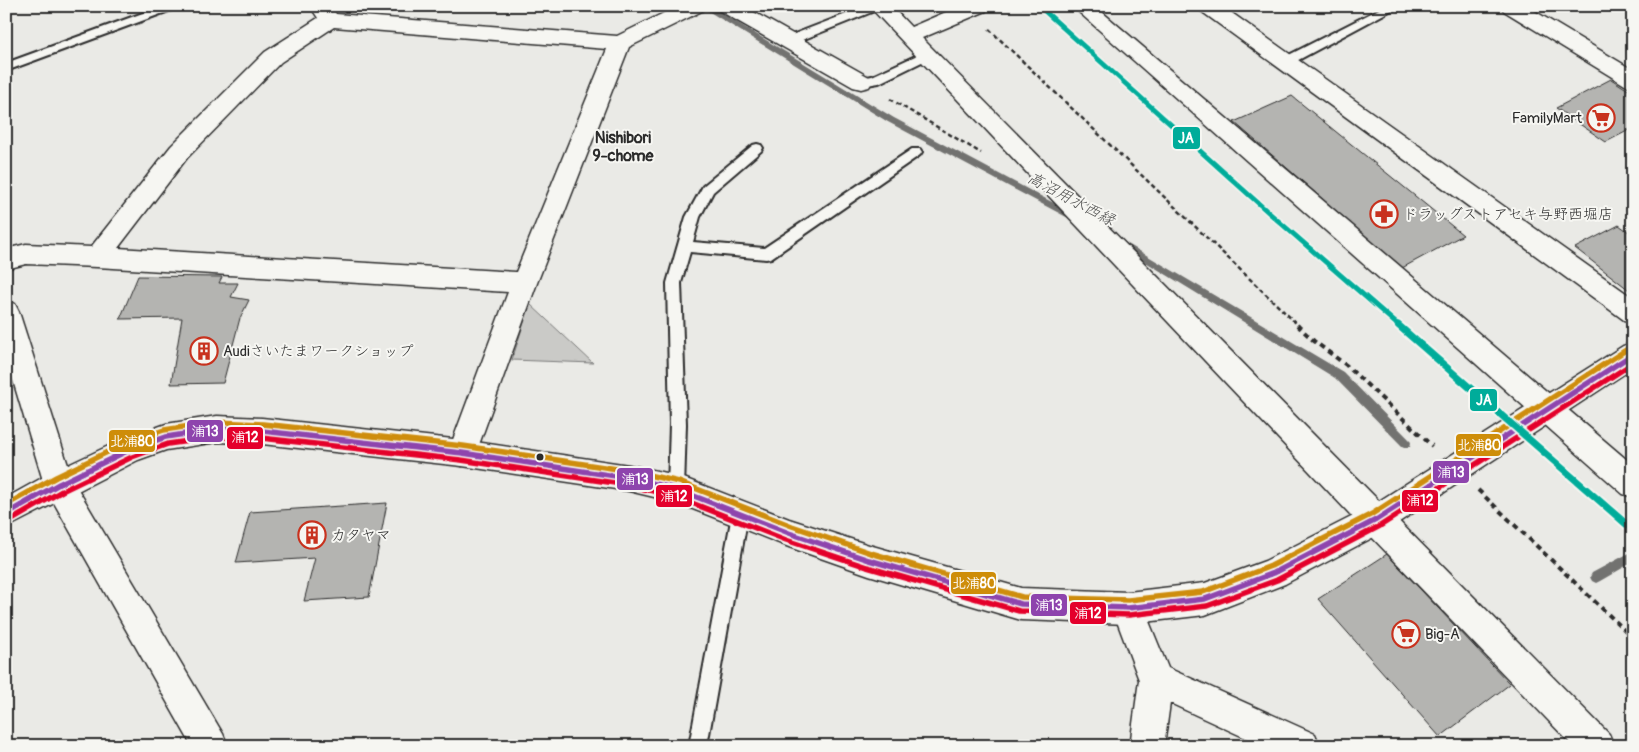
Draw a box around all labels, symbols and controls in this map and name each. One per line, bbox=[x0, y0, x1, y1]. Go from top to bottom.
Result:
supermarket icon: FamilyMart bbox=[1586, 103, 1616, 133]
place label: FamilyMart bbox=[1512, 109, 1583, 128]
line badge: JA bbox=[1172, 126, 1201, 150]
district label: Nishibori 9-chome bbox=[593, 128, 655, 166]
text: JA bbox=[1178, 130, 1194, 147]
water label: 高沼用水西縁 bbox=[1024, 168, 1120, 231]
pharmacy icon: ドラッグストアセキ与野西堀店 bbox=[1369, 199, 1399, 229]
place label: ドラッグストアセキ与野西堀店 bbox=[1403, 205, 1613, 224]
building icon: Audiさいたまワークショップ bbox=[189, 336, 219, 366]
place label: Audiさいたまワークショップ bbox=[223, 342, 414, 361]
line badge: JA bbox=[1469, 388, 1498, 412]
text: JA bbox=[1476, 392, 1492, 409]
line badge: 浦13 bbox=[186, 419, 224, 443]
text: 浦13 bbox=[191, 423, 219, 440]
line badge: 浦12 bbox=[226, 426, 264, 450]
line badge: 北浦80 bbox=[108, 429, 156, 453]
text: 浦12 bbox=[231, 429, 259, 446]
text: 北浦80 bbox=[110, 433, 155, 450]
line badge: 北浦80 bbox=[1455, 433, 1502, 457]
text: 北浦80 bbox=[1457, 437, 1502, 454]
unlabelled marker bbox=[535, 452, 545, 462]
line badge: 浦13 bbox=[1432, 460, 1470, 484]
text: 浦13 bbox=[1437, 464, 1465, 481]
line badge: 浦13 bbox=[616, 467, 654, 491]
text: 浦13 bbox=[621, 471, 649, 488]
line badge: 浦12 bbox=[655, 484, 693, 508]
text: 浦12 bbox=[660, 488, 688, 505]
line badge: 浦12 bbox=[1401, 489, 1439, 513]
text: 浦12 bbox=[1406, 492, 1434, 509]
building icon: カタヤマ bbox=[297, 520, 327, 550]
place label: カタヤマ bbox=[331, 526, 391, 545]
line badge: 北浦80 bbox=[950, 571, 997, 595]
text: 北浦80 bbox=[952, 575, 997, 592]
line badge: 浦13 bbox=[1030, 593, 1068, 617]
text: 浦13 bbox=[1035, 597, 1063, 614]
line badge: 浦12 bbox=[1069, 601, 1107, 625]
text: 浦12 bbox=[1074, 605, 1102, 622]
supermarket icon: Big-A bbox=[1391, 619, 1421, 649]
place label: Big-A bbox=[1425, 625, 1460, 644]

